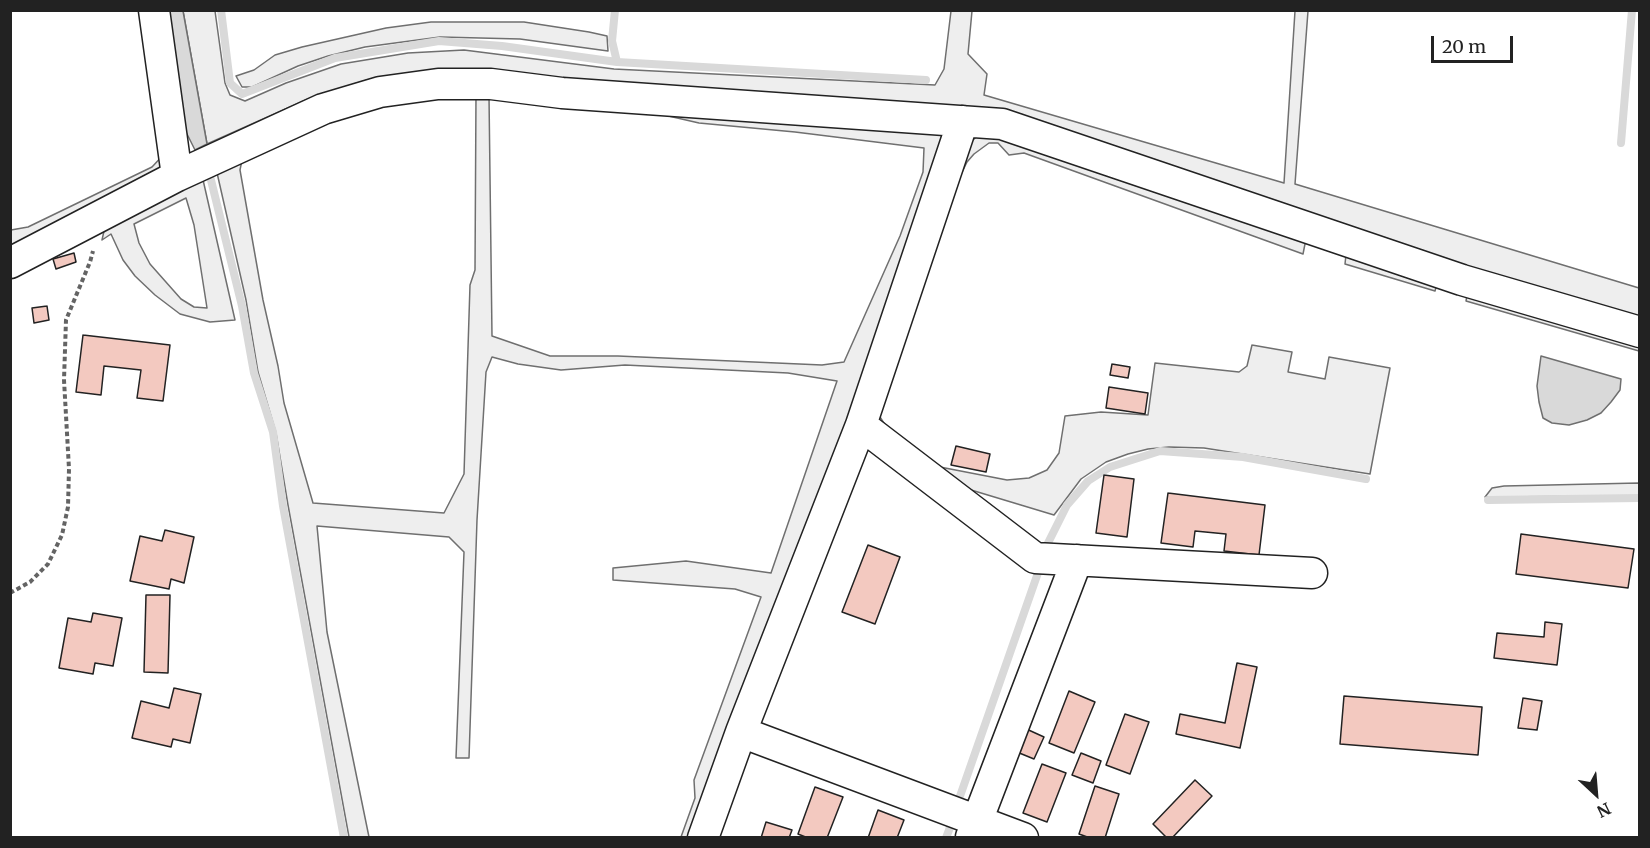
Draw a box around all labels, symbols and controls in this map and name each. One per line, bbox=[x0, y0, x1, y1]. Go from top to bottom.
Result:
scale bar bbox=[1434, 24, 1516, 62]
text: 20 m bbox=[1442, 35, 1486, 58]
north arrow bbox=[1566, 764, 1626, 824]
text: N bbox=[1594, 798, 1614, 822]

